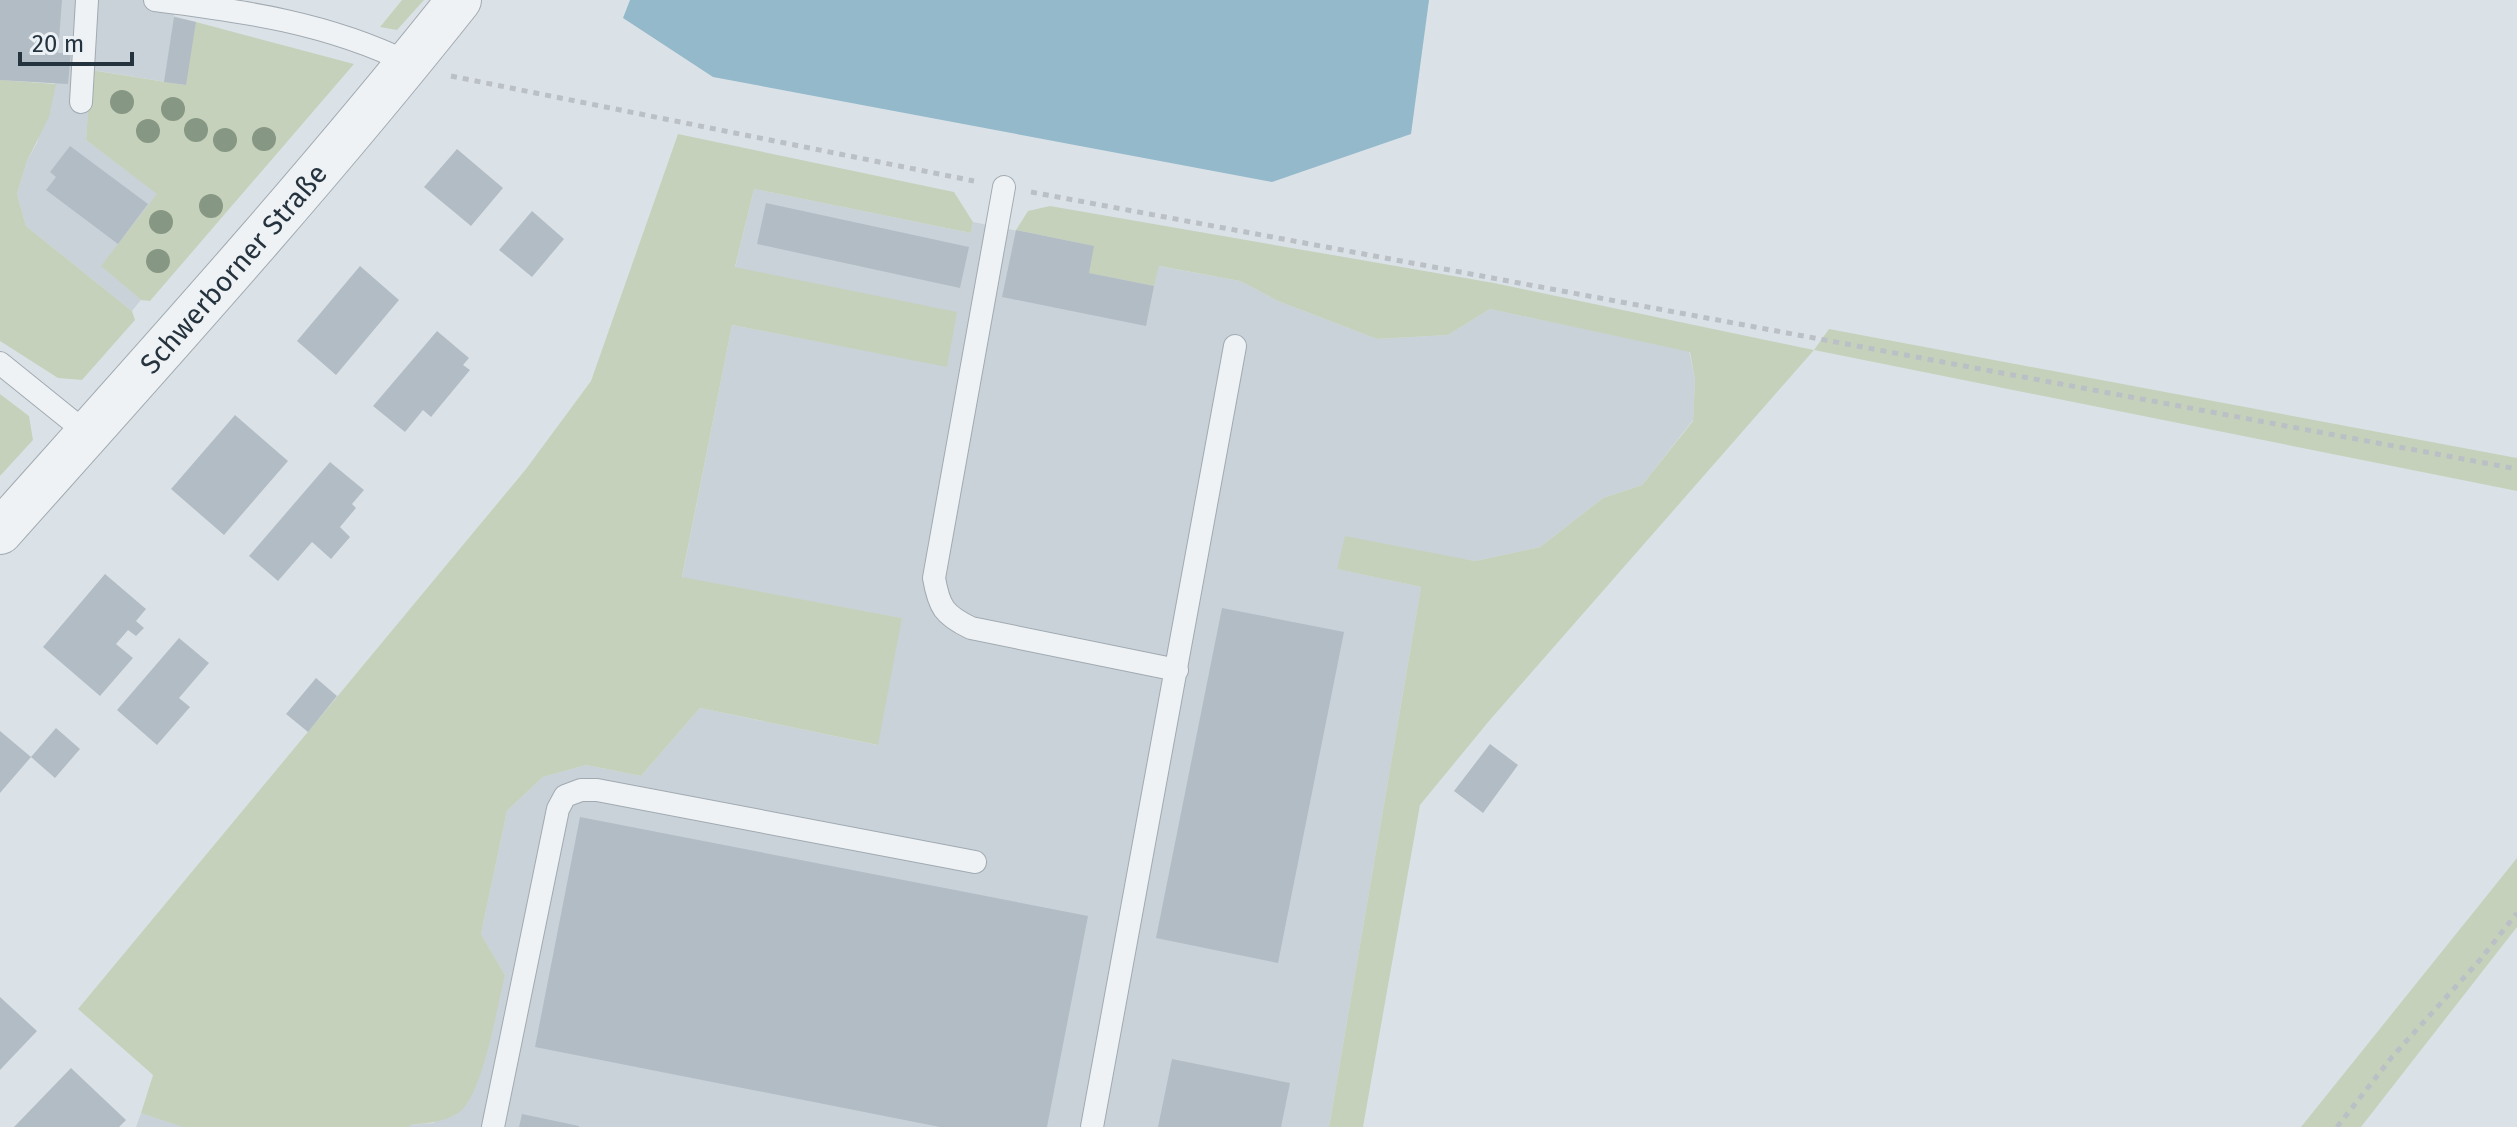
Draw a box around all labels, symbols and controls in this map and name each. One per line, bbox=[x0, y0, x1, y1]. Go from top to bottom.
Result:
scale bar bbox=[20, 16, 132, 66]
text: 20 m bbox=[32, 30, 84, 58]
street label: Schwerborner Straße bbox=[133, 157, 334, 380]

